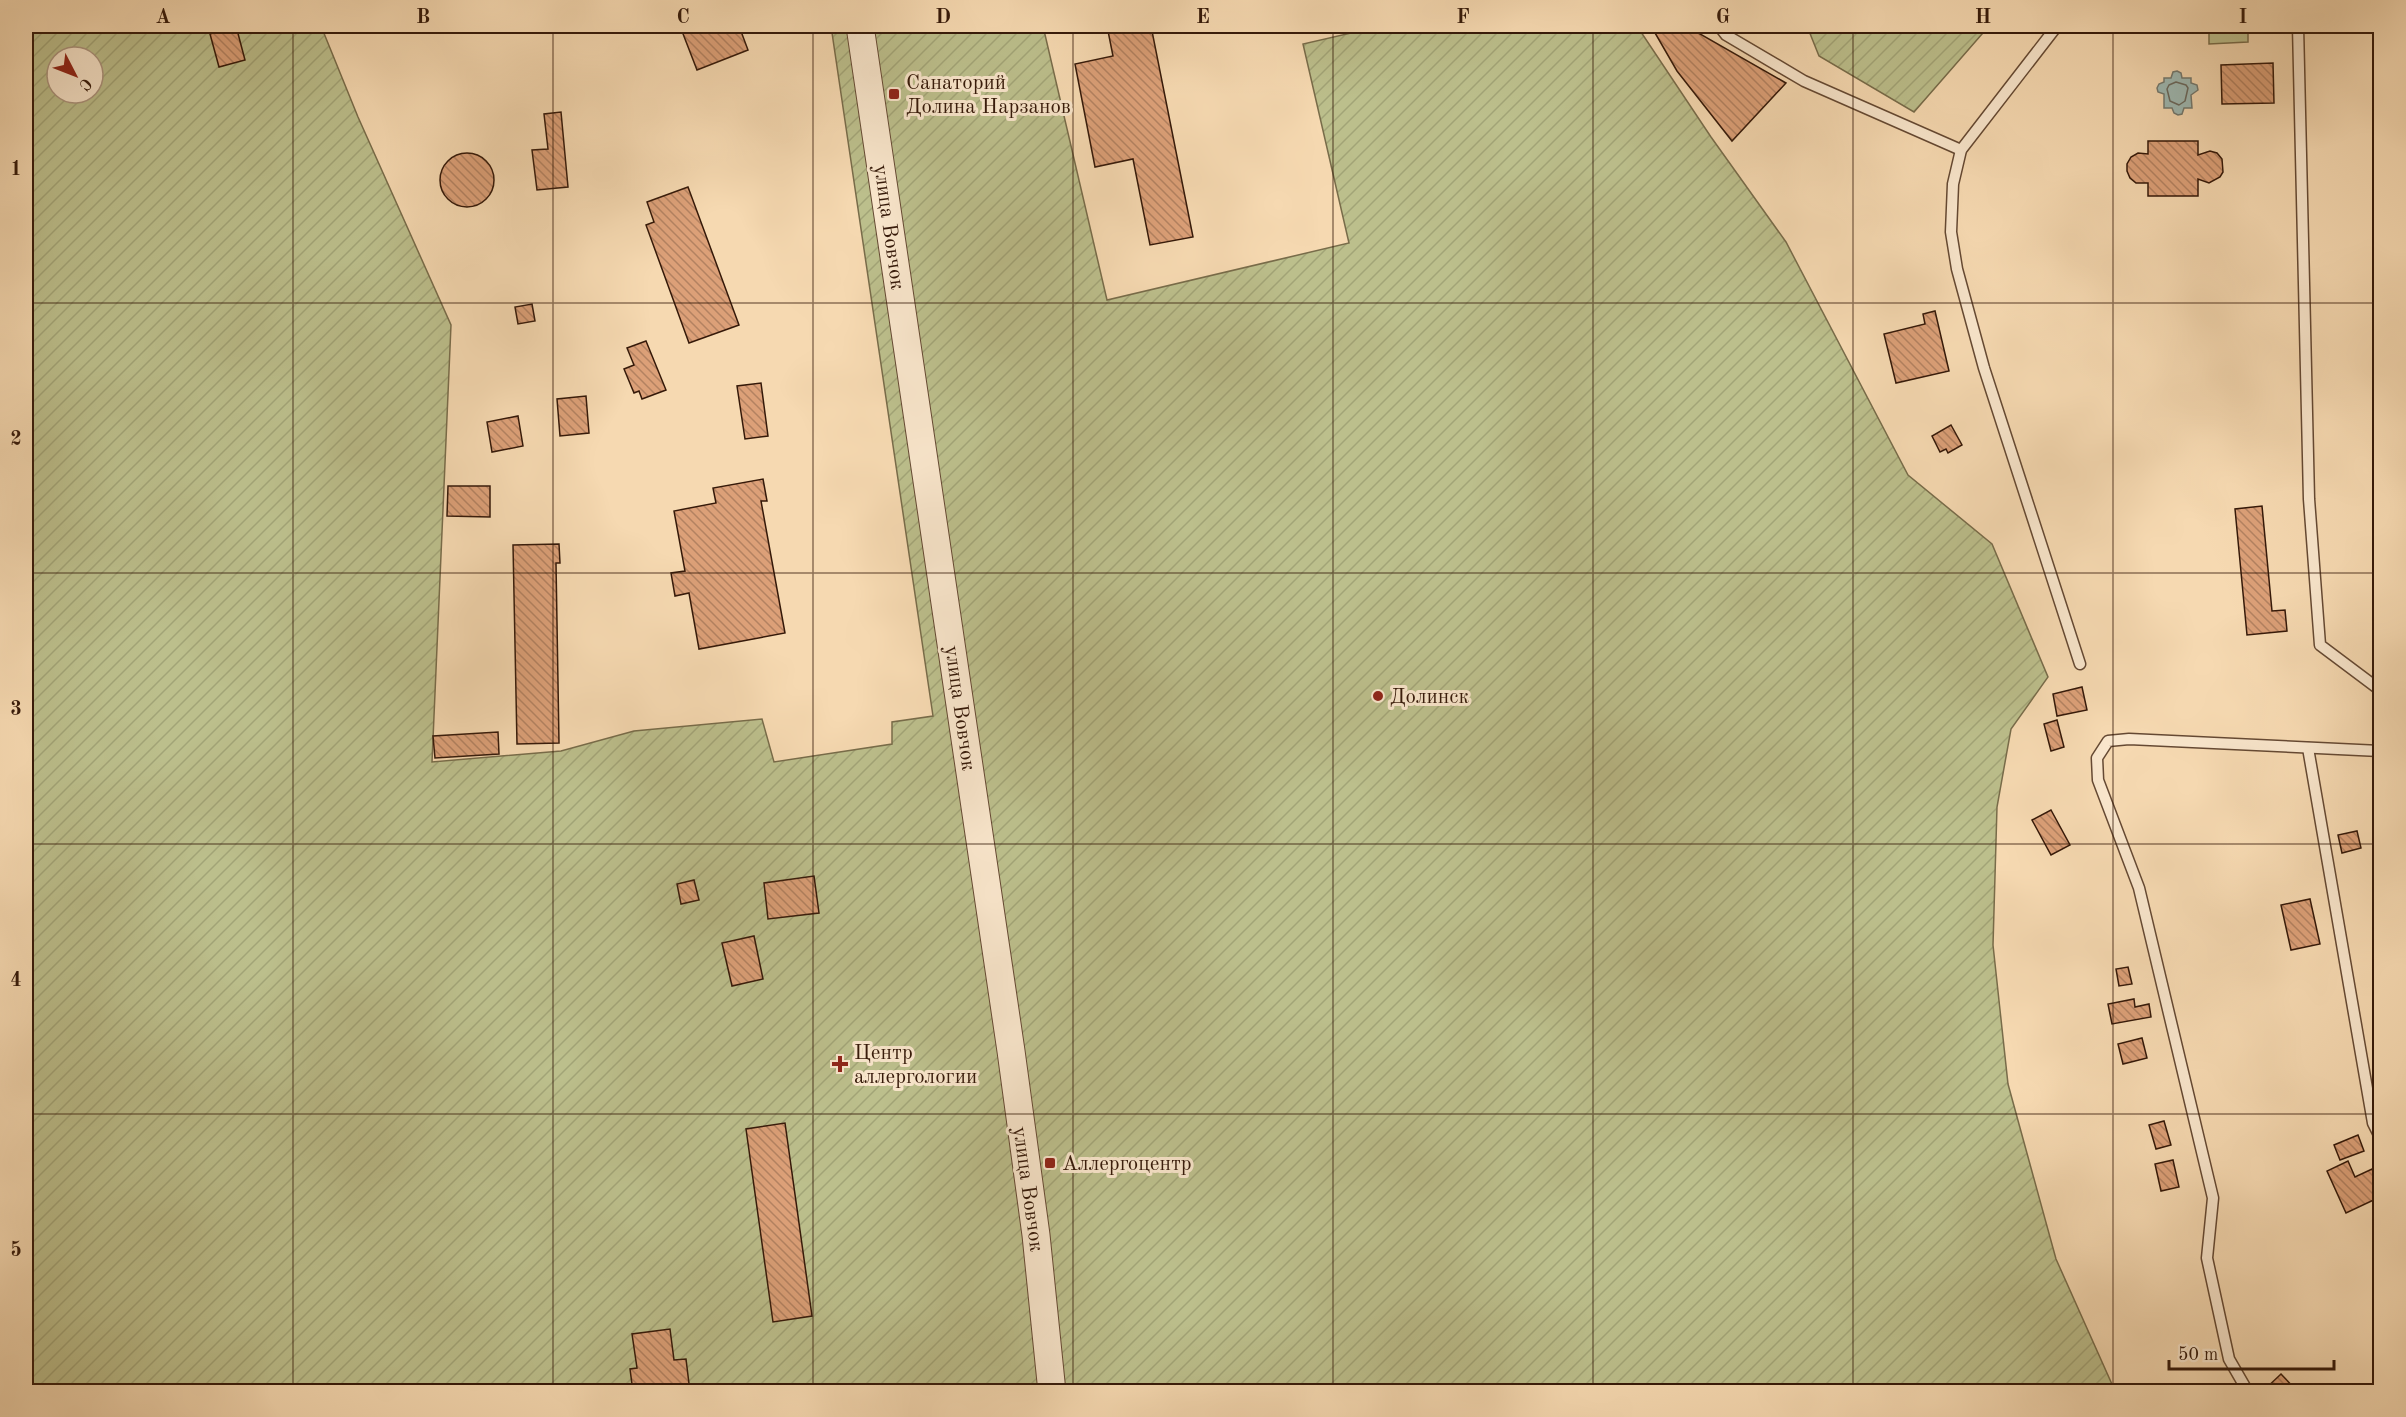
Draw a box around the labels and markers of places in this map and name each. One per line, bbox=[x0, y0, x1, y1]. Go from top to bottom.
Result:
place label: Санаторий Долина Нарзанов bbox=[906, 73, 1071, 118]
marker: Санаторий Долина Нарзанов bbox=[887, 87, 901, 101]
place label: Долинск bbox=[1390, 687, 1470, 708]
marker: Долинск bbox=[1371, 689, 1385, 703]
place label: Центр аллергологии bbox=[854, 1043, 977, 1088]
marker: Центр аллергологии bbox=[831, 1055, 849, 1073]
place label: Аллергоцентр bbox=[1062, 1154, 1192, 1175]
marker: Аллергоцентр bbox=[1043, 1156, 1057, 1170]

